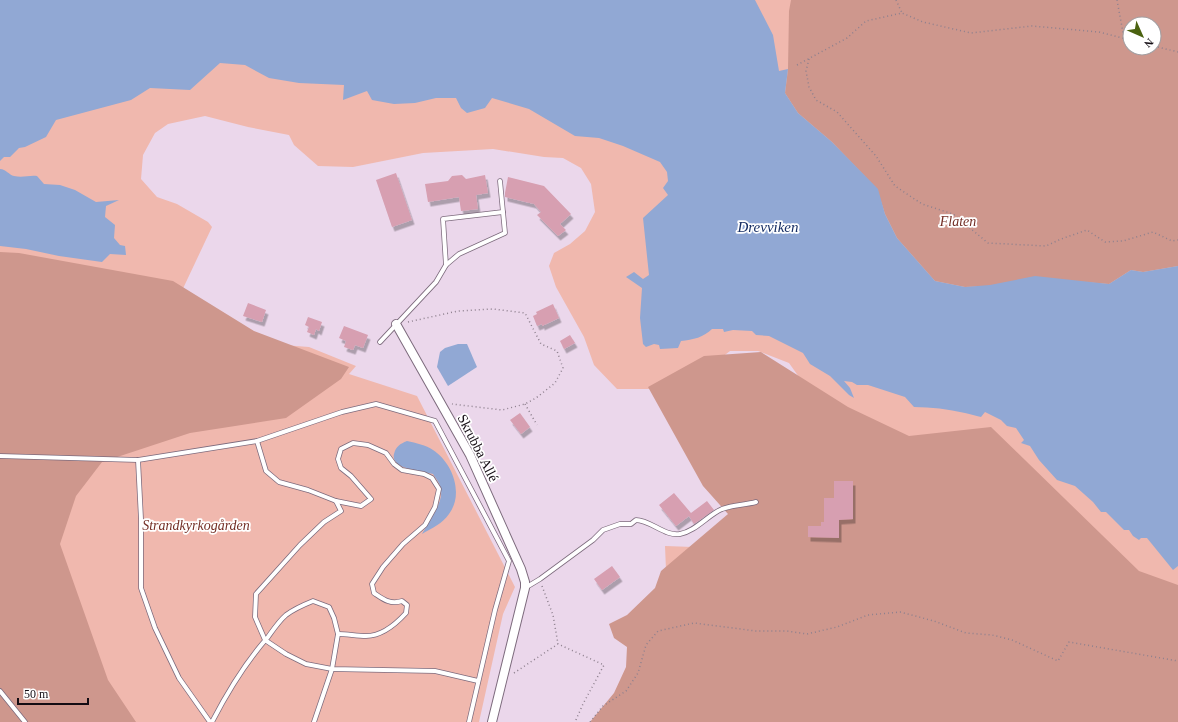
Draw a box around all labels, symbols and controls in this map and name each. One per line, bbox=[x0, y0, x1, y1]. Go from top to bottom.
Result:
north arrow bbox=[1122, 16, 1162, 56]
text: N bbox=[1142, 36, 1156, 50]
park label: Flaten bbox=[939, 214, 976, 229]
water label: Drevviken bbox=[736, 219, 799, 235]
street label: Skrubba Allé bbox=[455, 412, 501, 484]
park label: Strandkyrkogården bbox=[142, 518, 250, 533]
scale bar bbox=[18, 680, 88, 706]
text: 50 m bbox=[24, 687, 49, 701]

